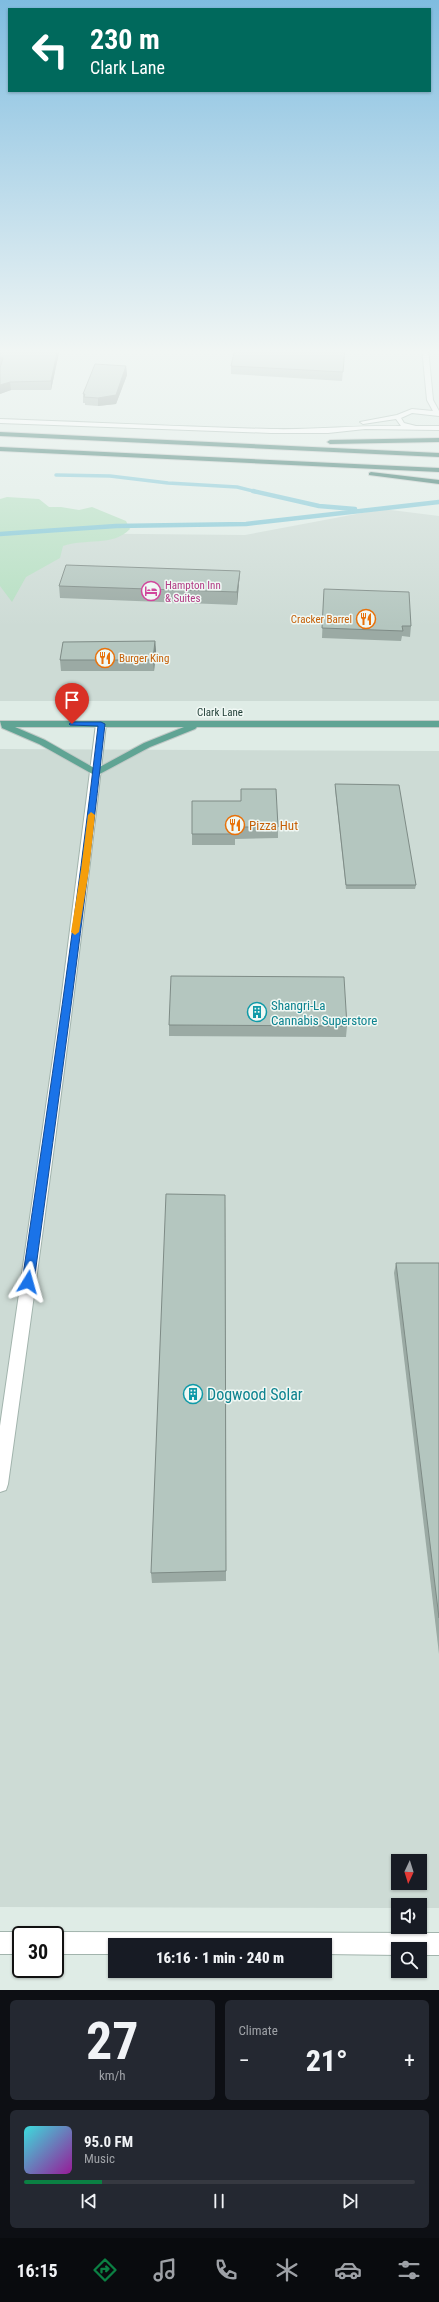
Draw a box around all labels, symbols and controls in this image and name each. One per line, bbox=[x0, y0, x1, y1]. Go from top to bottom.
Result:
text: 230 m bbox=[90, 23, 160, 56]
icon: left bbox=[24, 24, 76, 76]
text: Clark Lane bbox=[90, 57, 165, 78]
place label: Hampton Inn & Suites bbox=[165, 579, 221, 605]
hotel icon: Hampton Inn & Suites bbox=[140, 580, 162, 602]
restaurant icon: Cracker Barrel bbox=[355, 608, 377, 630]
place label: Cracker Barrel bbox=[291, 613, 352, 626]
restaurant icon: Burger King bbox=[94, 647, 116, 669]
place label: Burger King bbox=[119, 652, 169, 665]
pin bbox=[55, 683, 89, 724]
icon: arrive bbox=[61, 689, 83, 711]
street label: Clark Lane bbox=[197, 706, 243, 719]
restaurant icon: Pizza Hut bbox=[224, 814, 246, 836]
place label: Pizza Hut bbox=[249, 818, 298, 833]
place label: Shangri-La Cannabis Superstore bbox=[271, 998, 377, 1028]
building icon: Shangri-La Cannabis Superstore bbox=[246, 1001, 268, 1023]
position arrow bbox=[7, 1261, 49, 1303]
building icon: Dogwood Solar bbox=[182, 1383, 204, 1405]
place label: Dogwood Solar bbox=[207, 1385, 303, 1404]
north arrow bbox=[391, 1854, 427, 1890]
map controls bbox=[391, 1854, 427, 1978]
button: sound bbox=[391, 1898, 427, 1934]
speed limit sign: 30 bbox=[12, 1926, 64, 1978]
button: search bbox=[391, 1942, 427, 1978]
text: 16:16 · 1 min · 240 m bbox=[156, 1949, 284, 1967]
text: 27 bbox=[86, 2011, 139, 2072]
text: Climate bbox=[239, 2023, 278, 2038]
text: 21° bbox=[306, 2043, 348, 2078]
text: − bbox=[239, 2048, 250, 2073]
text: + bbox=[404, 2048, 415, 2073]
text: km/h bbox=[99, 2068, 126, 2083]
text: 95.0 FM bbox=[84, 2133, 133, 2151]
text: Music bbox=[84, 2151, 115, 2166]
icon: previous bbox=[78, 2190, 100, 2212]
icon: pause bbox=[208, 2190, 230, 2212]
icon: next bbox=[339, 2190, 361, 2212]
icon: directions bbox=[91, 2256, 119, 2284]
icon: music bbox=[151, 2256, 179, 2284]
icon: phone bbox=[212, 2256, 240, 2284]
icon: climate bbox=[273, 2256, 301, 2284]
icon: car bbox=[334, 2256, 362, 2284]
icon: filters bbox=[395, 2256, 423, 2284]
text: 16:15 bbox=[16, 2260, 58, 2281]

